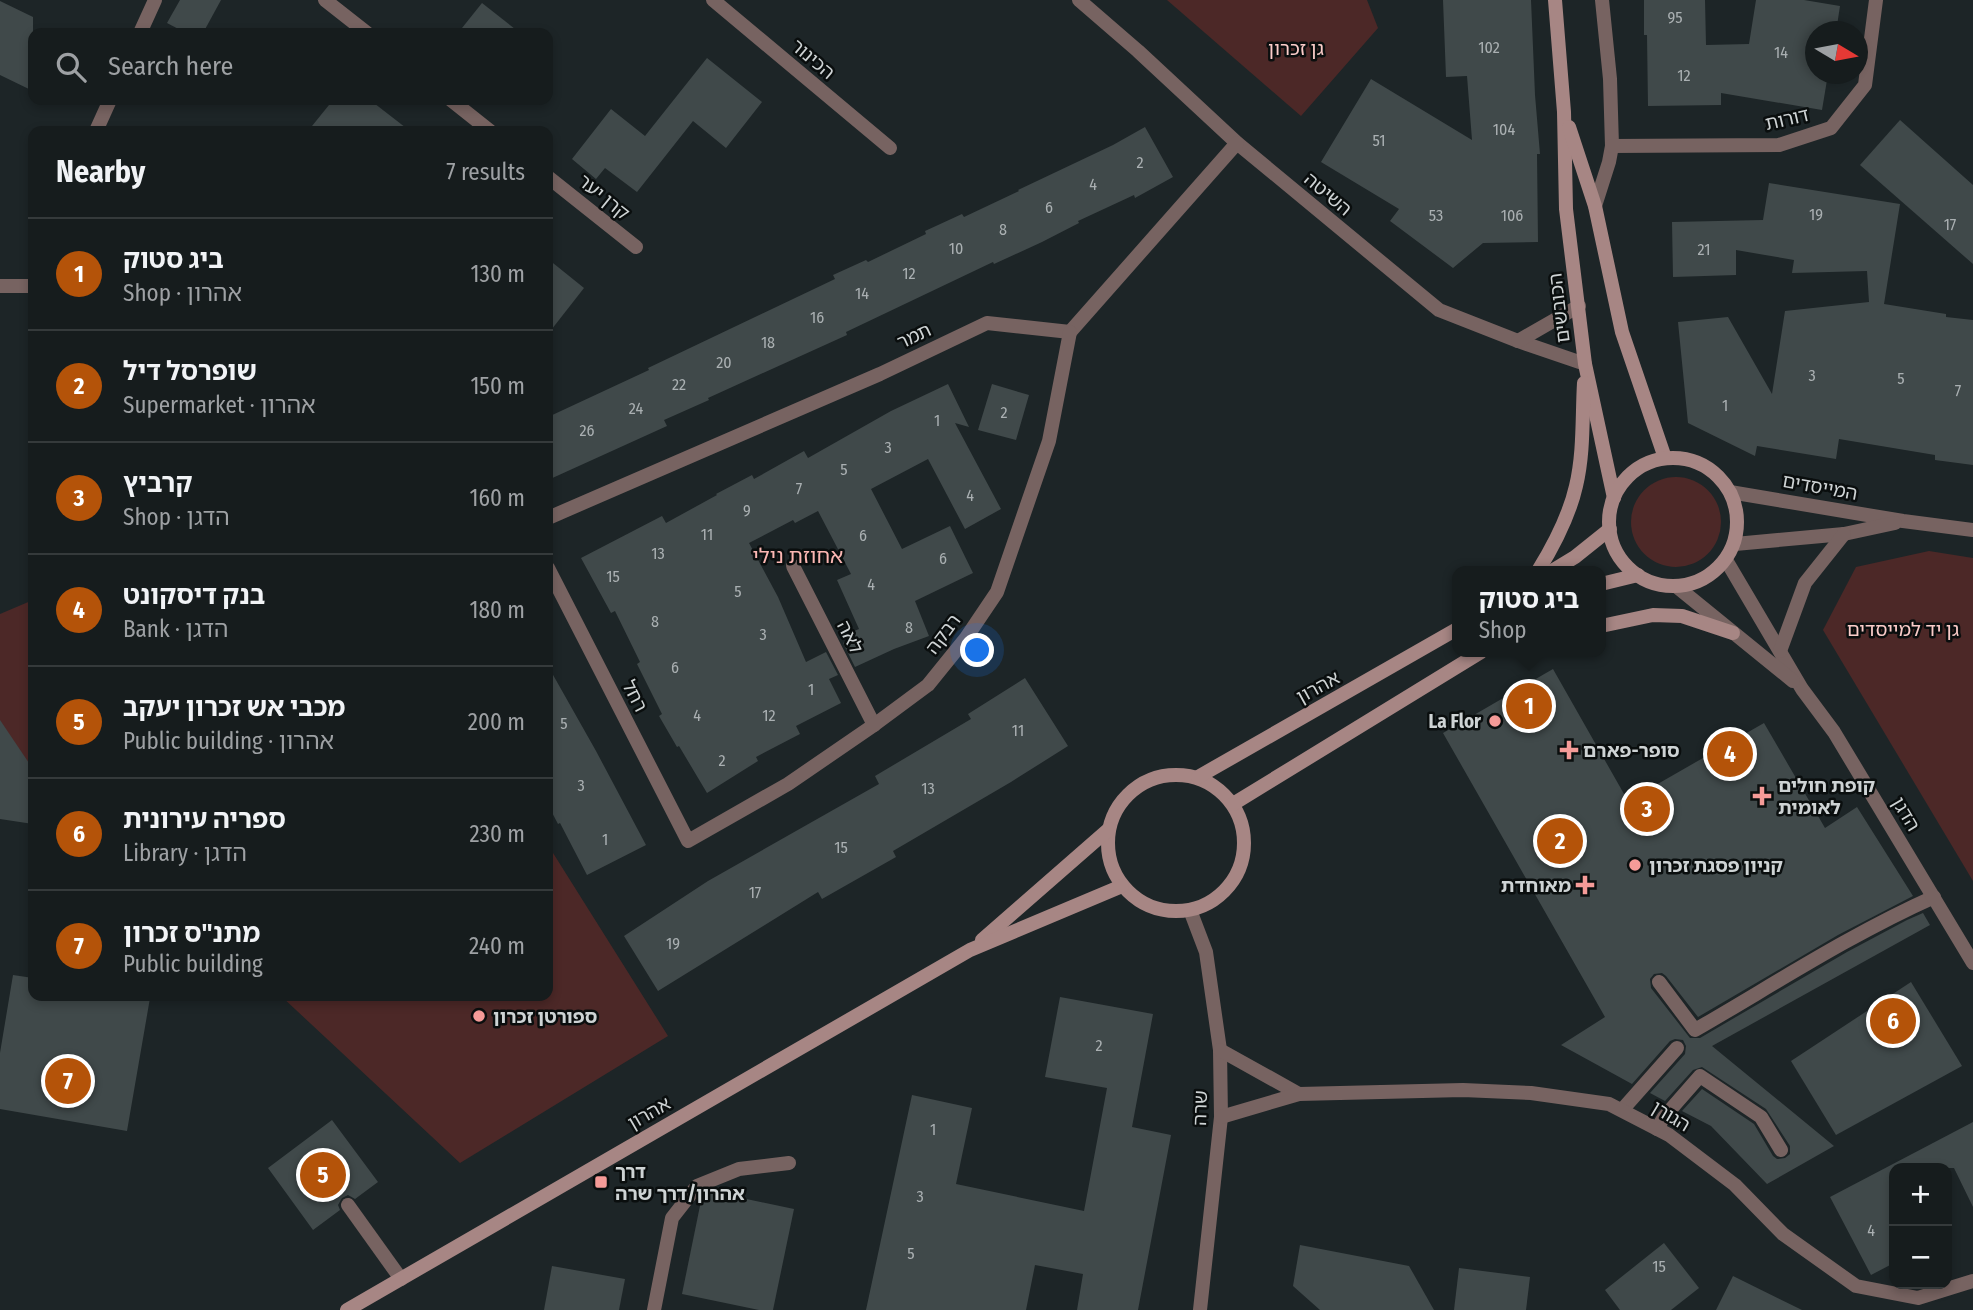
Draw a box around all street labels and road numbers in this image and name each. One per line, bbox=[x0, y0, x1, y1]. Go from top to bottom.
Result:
street label: הכינור bbox=[786, 34, 840, 84]
street label: דורות bbox=[1763, 103, 1811, 135]
street label: השיטה bbox=[1299, 167, 1357, 221]
street label: קרן יער bbox=[574, 169, 634, 225]
street label: הכובשים bbox=[1543, 272, 1575, 344]
street label: תמר bbox=[893, 318, 935, 354]
street label: המייסדים bbox=[1781, 469, 1859, 505]
street label: רבקה bbox=[921, 610, 965, 658]
street label: לאה bbox=[832, 617, 868, 657]
street label: אהרון bbox=[1292, 666, 1344, 708]
street label: רחל bbox=[617, 676, 653, 716]
street label: הדגן bbox=[1887, 793, 1925, 835]
street label: שרה bbox=[1188, 1090, 1212, 1126]
street label: אהרון bbox=[623, 1092, 675, 1134]
street label: הגורן bbox=[1648, 1096, 1694, 1136]

